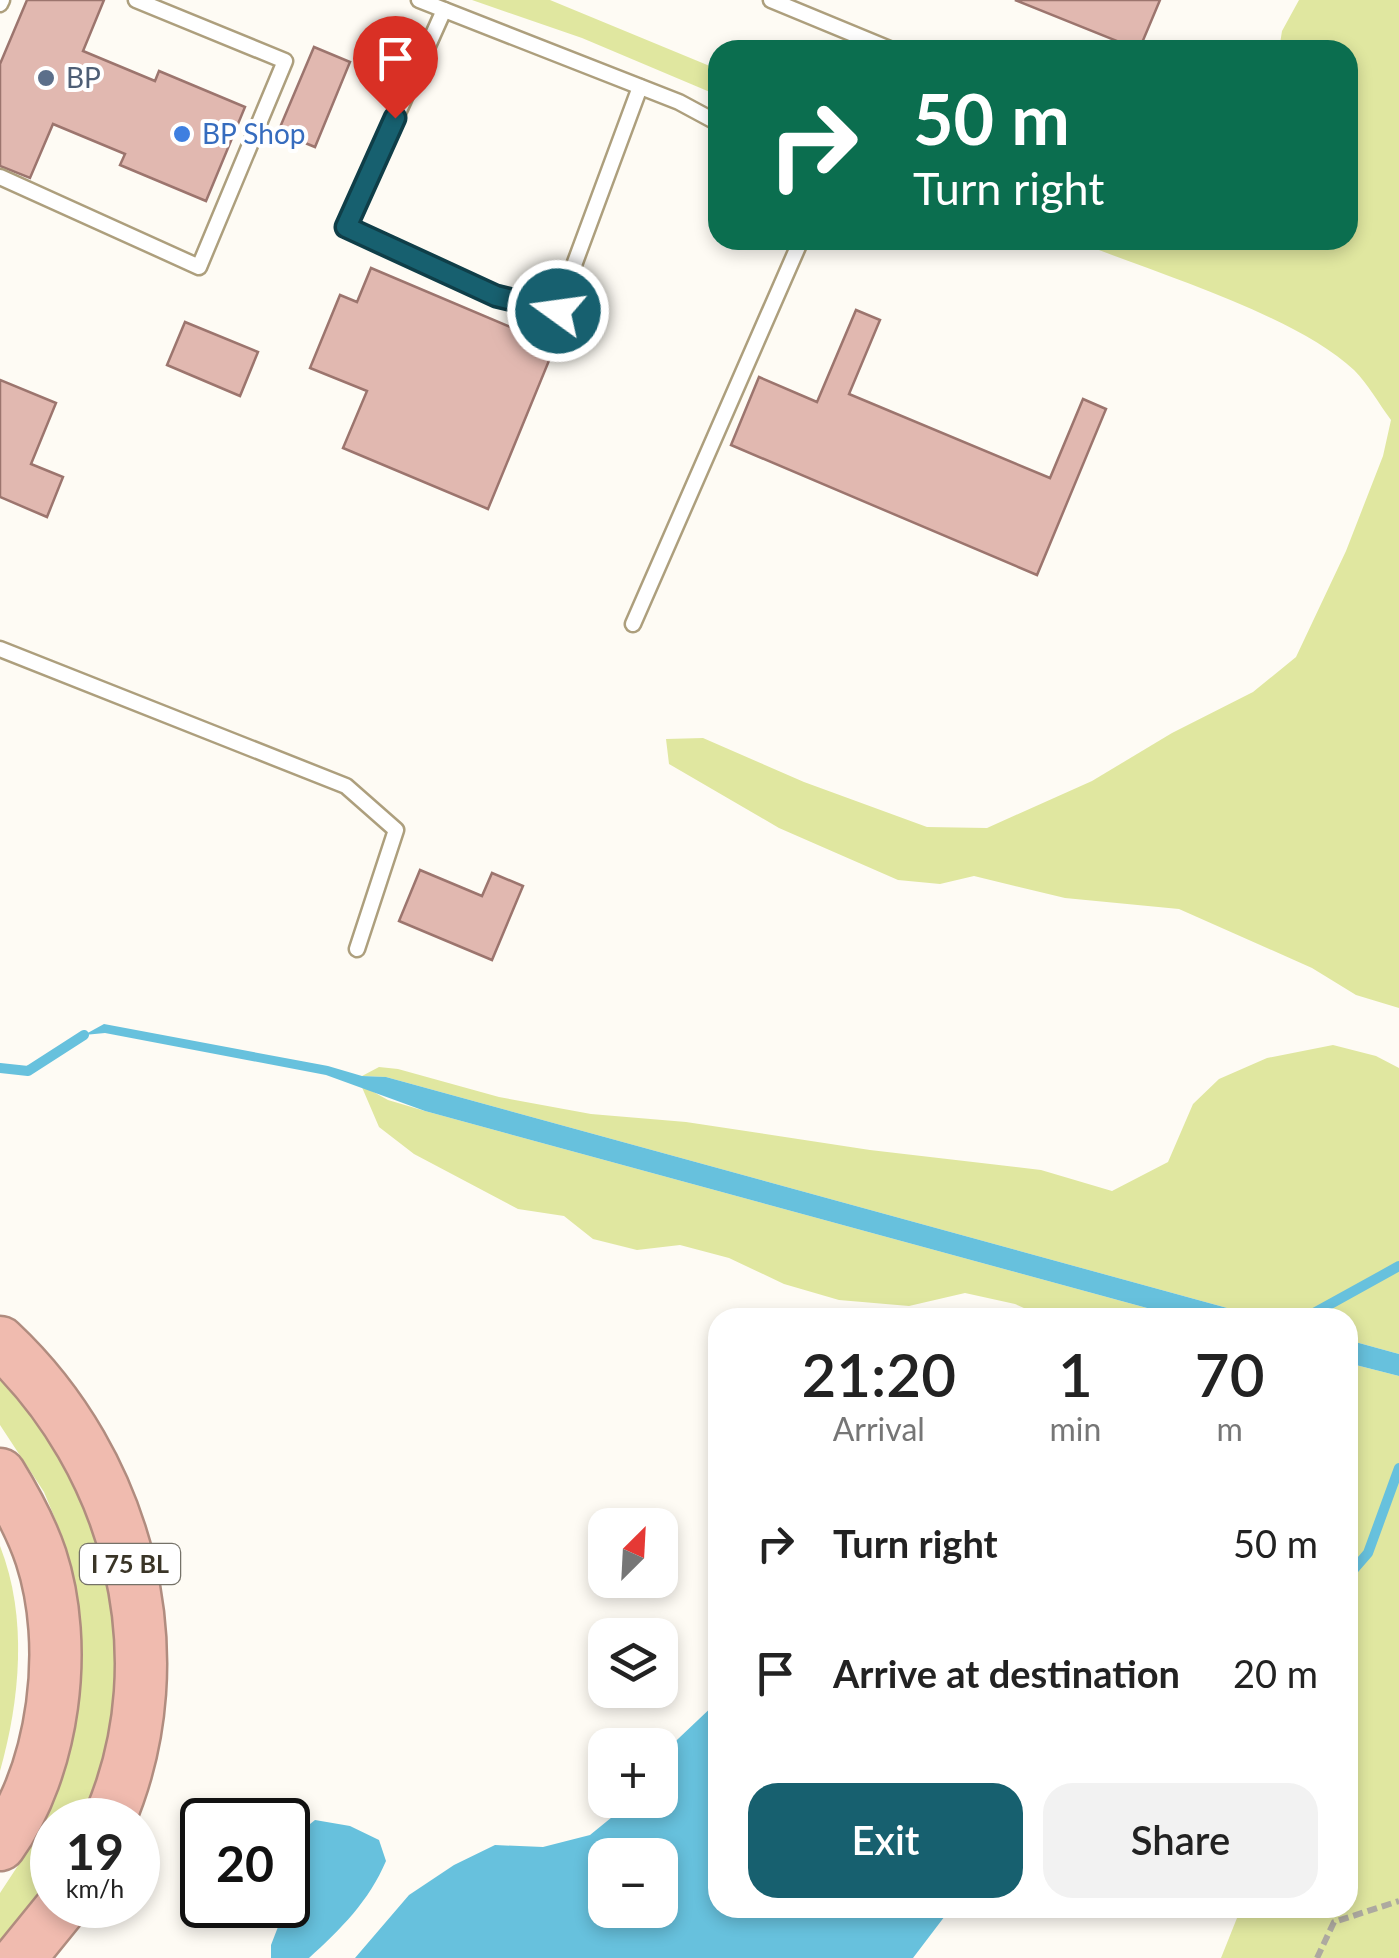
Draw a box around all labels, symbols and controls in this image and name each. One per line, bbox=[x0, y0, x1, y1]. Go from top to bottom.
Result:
pin bbox=[353, 16, 438, 119]
icon: arrive bbox=[368, 31, 423, 86]
place label: BP bbox=[66, 60, 101, 94]
marker: BP bbox=[35, 67, 57, 89]
text: 50 m bbox=[913, 76, 1070, 160]
icon: right bbox=[748, 80, 878, 210]
place label: BP Shop bbox=[202, 116, 305, 150]
marker: BP Shop bbox=[171, 123, 193, 145]
text: Turn right bbox=[913, 161, 1104, 215]
position arrow bbox=[506, 259, 610, 363]
text: 21:20 bbox=[802, 1338, 956, 1410]
text: 1 bbox=[1058, 1338, 1093, 1410]
text: 70 bbox=[1195, 1338, 1264, 1410]
text: Arrival bbox=[833, 1409, 925, 1448]
text: min bbox=[1049, 1409, 1101, 1448]
text: m bbox=[1217, 1409, 1243, 1448]
north arrow bbox=[588, 1508, 678, 1598]
map controls bbox=[588, 1508, 678, 1928]
icon: right bbox=[748, 1516, 803, 1571]
text: Turn right bbox=[833, 1520, 998, 1566]
text: 50 m bbox=[1233, 1520, 1318, 1566]
road number: I 75 BL bbox=[80, 1544, 180, 1584]
button: layers bbox=[588, 1618, 678, 1708]
icon: arrive bbox=[748, 1646, 803, 1701]
text: Arrive at destination bbox=[833, 1650, 1180, 1696]
text: 20 m bbox=[1233, 1650, 1318, 1696]
button: + bbox=[588, 1728, 678, 1818]
button: Exit bbox=[748, 1783, 1023, 1898]
button: Share bbox=[1043, 1783, 1318, 1898]
speed limit sign: 20 bbox=[180, 1798, 310, 1928]
text: 19 bbox=[66, 1821, 124, 1881]
button: − bbox=[588, 1838, 678, 1928]
text: km/h bbox=[66, 1873, 124, 1903]

